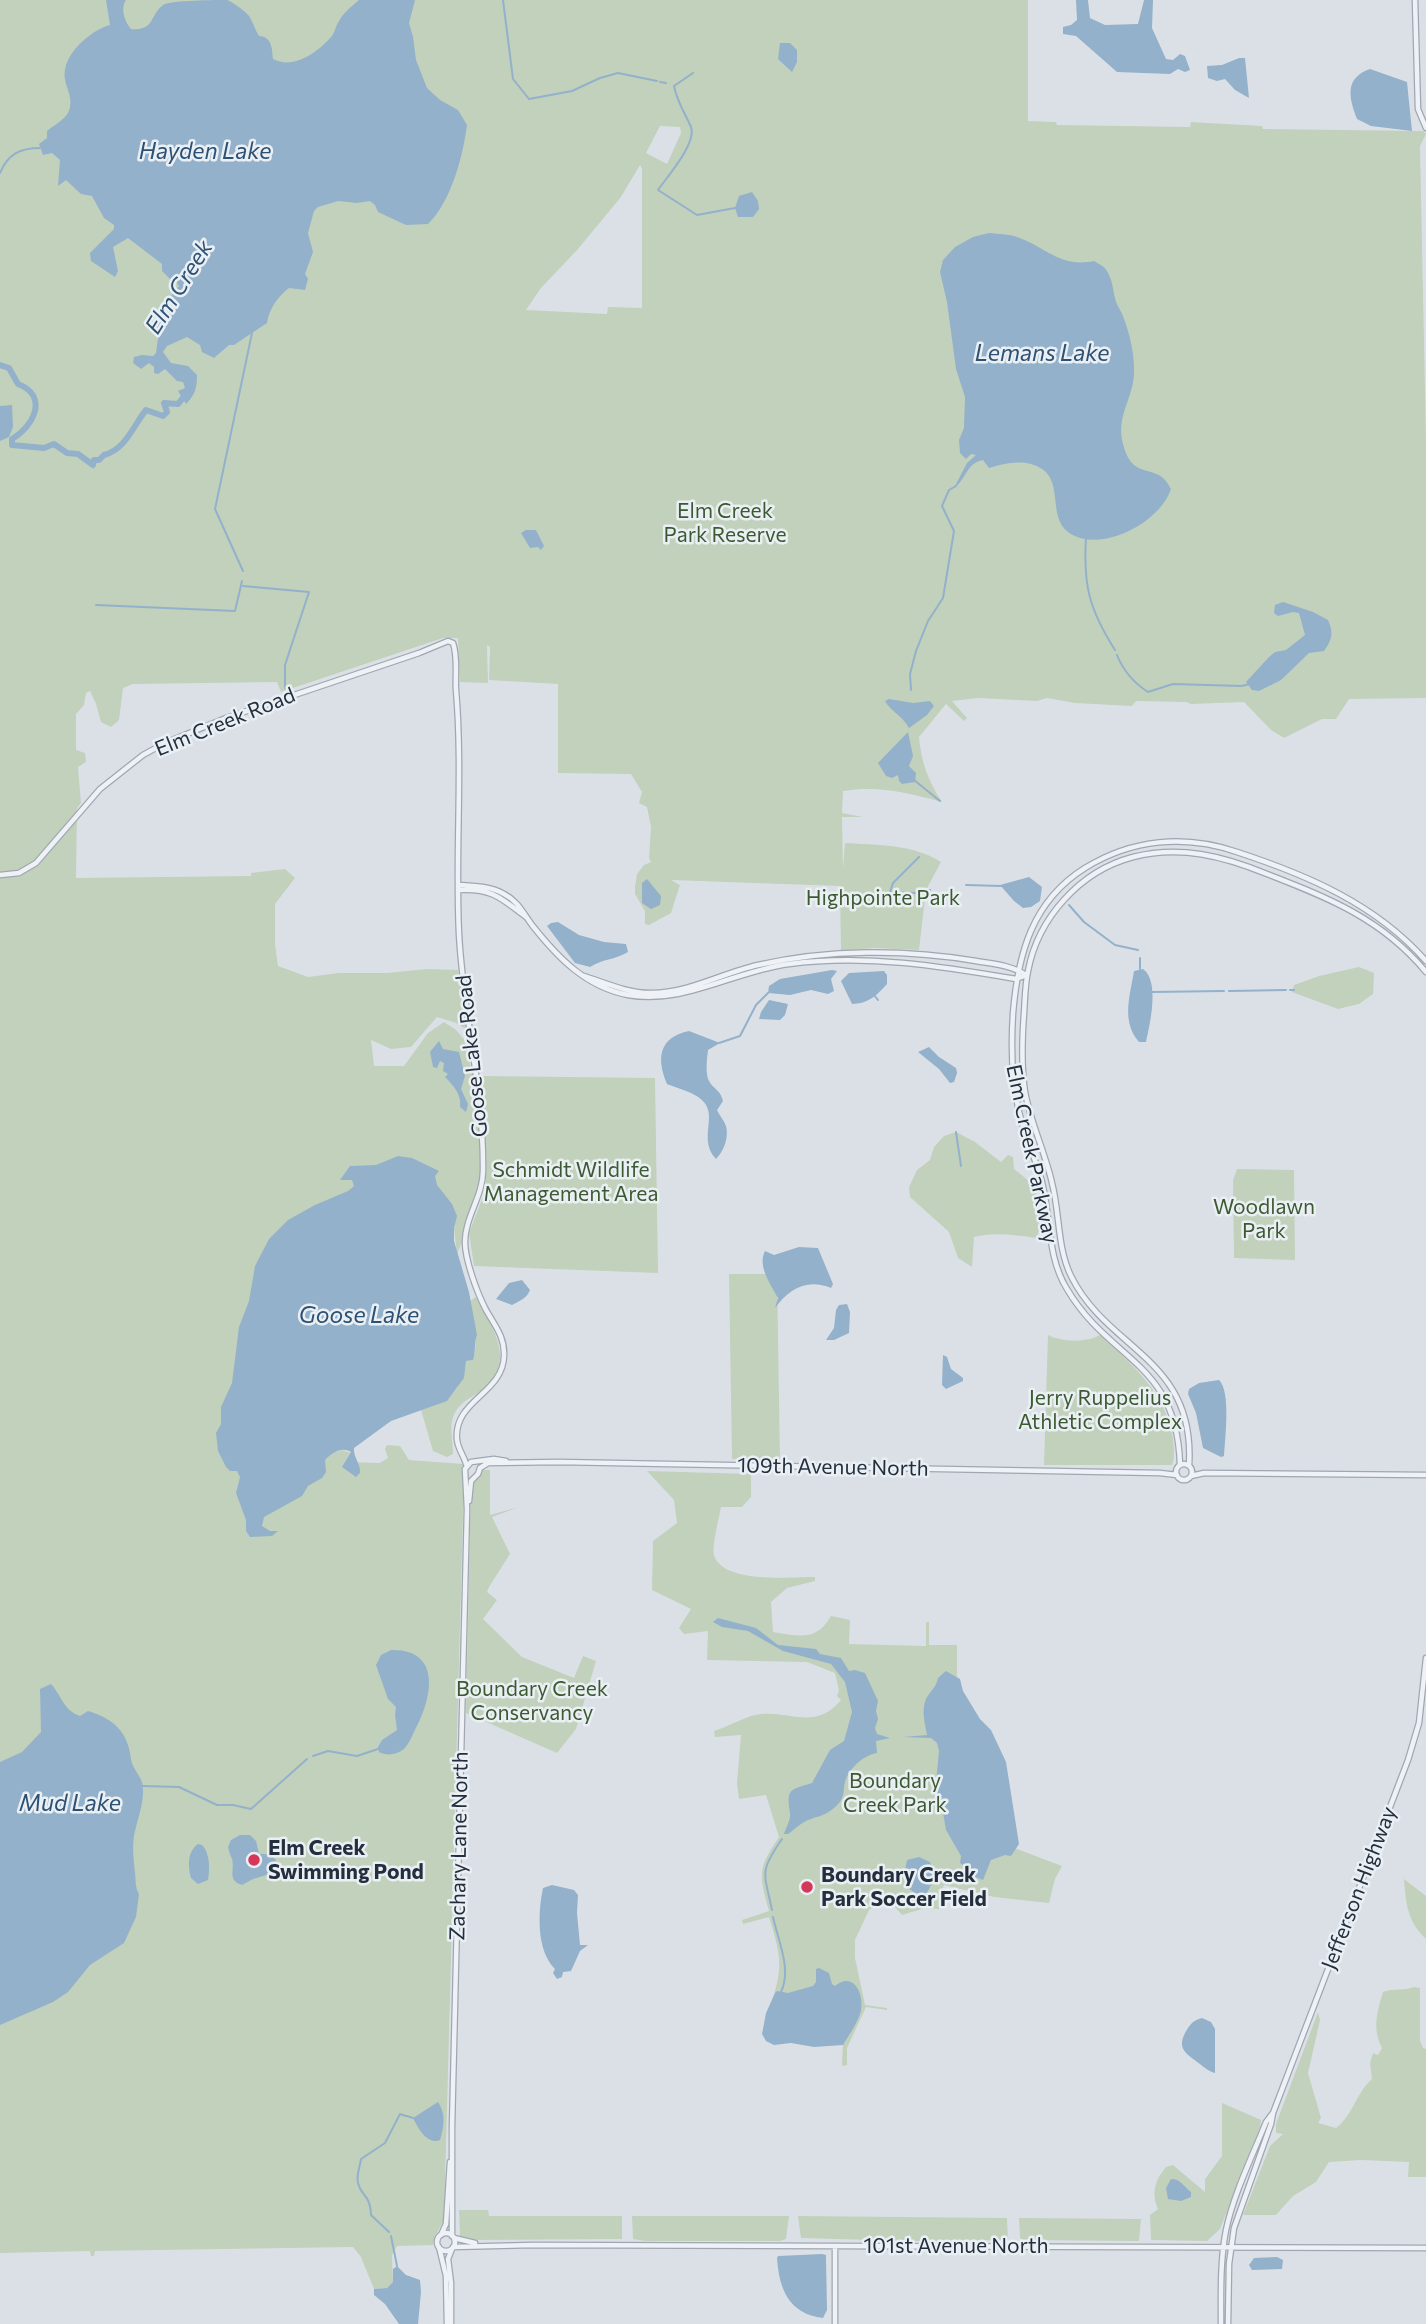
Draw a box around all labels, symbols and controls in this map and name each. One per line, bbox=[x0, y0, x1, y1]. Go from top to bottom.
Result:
water label: Hayden Lake bbox=[139, 137, 271, 165]
water label: Elm Creek bbox=[139, 235, 219, 339]
water label: Lemans Lake bbox=[975, 339, 1109, 367]
park label: Elm Creek Park Reserve bbox=[664, 498, 786, 548]
street label: Elm Creek Road bbox=[151, 682, 299, 762]
park label: Highpointe Park bbox=[806, 885, 960, 911]
street label: Goose Lake Road bbox=[451, 974, 493, 1138]
street label: Elm Creek Parkway bbox=[1001, 1062, 1063, 1246]
park label: Schmidt Wildlife Management Area bbox=[484, 1157, 658, 1207]
park label: Woodlawn Park bbox=[1213, 1194, 1315, 1244]
water label: Goose Lake bbox=[299, 1301, 419, 1329]
park label: Jerry Ruppelius Athletic Complex bbox=[1018, 1385, 1182, 1435]
street label: 109th Avenue North bbox=[737, 1453, 929, 1481]
park label: Boundary Creek Conservancy bbox=[456, 1676, 608, 1726]
street label: Zachary Lane North bbox=[445, 1751, 473, 1941]
park label: Boundary Creek Park bbox=[843, 1768, 947, 1818]
water label: Mud Lake bbox=[19, 1789, 121, 1817]
street label: Jefferson Highway bbox=[1316, 1803, 1402, 1973]
place label: Elm Creek Swimming Pond bbox=[268, 1835, 424, 1885]
marker: Elm Creek Swimming Pond bbox=[246, 1852, 262, 1868]
place label: Boundary Creek Park Soccer Field bbox=[821, 1862, 987, 1912]
marker: Boundary Creek Park Soccer Field bbox=[799, 1879, 815, 1895]
street label: 101st Avenue North bbox=[863, 2233, 1049, 2259]

